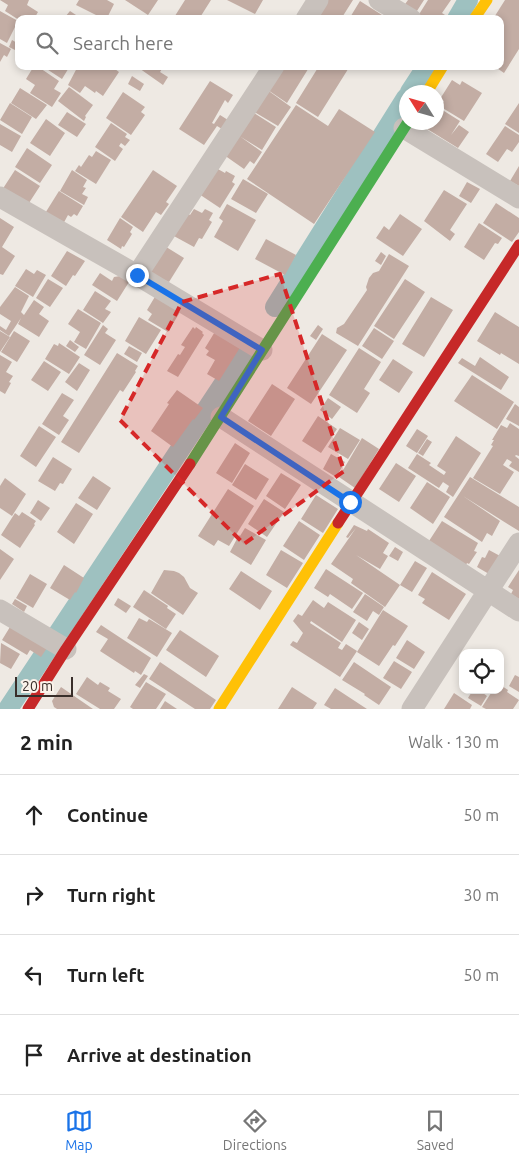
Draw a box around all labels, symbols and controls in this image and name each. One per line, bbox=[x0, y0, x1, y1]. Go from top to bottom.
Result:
search box bbox=[15, 15, 504, 70]
icon: search bbox=[33, 29, 61, 57]
text: Search here bbox=[73, 32, 173, 54]
north arrow bbox=[399, 85, 444, 130]
route end bbox=[126, 264, 149, 287]
route start bbox=[339, 491, 362, 514]
map controls bbox=[459, 649, 504, 694]
button: locate bbox=[459, 649, 504, 694]
scale bar bbox=[15, 674, 72, 697]
text: 20 m bbox=[22, 678, 53, 694]
text: 2 min bbox=[20, 730, 73, 754]
text: Walk · 130 m bbox=[408, 733, 499, 751]
icon: ahead bbox=[20, 801, 48, 829]
text: Continue bbox=[67, 804, 148, 826]
text: 50 m bbox=[463, 806, 499, 824]
icon: right bbox=[20, 881, 48, 909]
text: Turn right bbox=[67, 884, 155, 906]
text: 30 m bbox=[463, 886, 499, 904]
icon: left bbox=[20, 961, 48, 989]
text: Turn left bbox=[67, 964, 145, 986]
text: 50 m bbox=[463, 966, 499, 984]
icon: arrive bbox=[20, 1041, 48, 1069]
text: Arrive at destination bbox=[67, 1044, 252, 1066]
tab: Map bbox=[65, 1107, 93, 1153]
tab: Directions bbox=[223, 1107, 287, 1153]
tab: Saved bbox=[417, 1107, 454, 1153]

